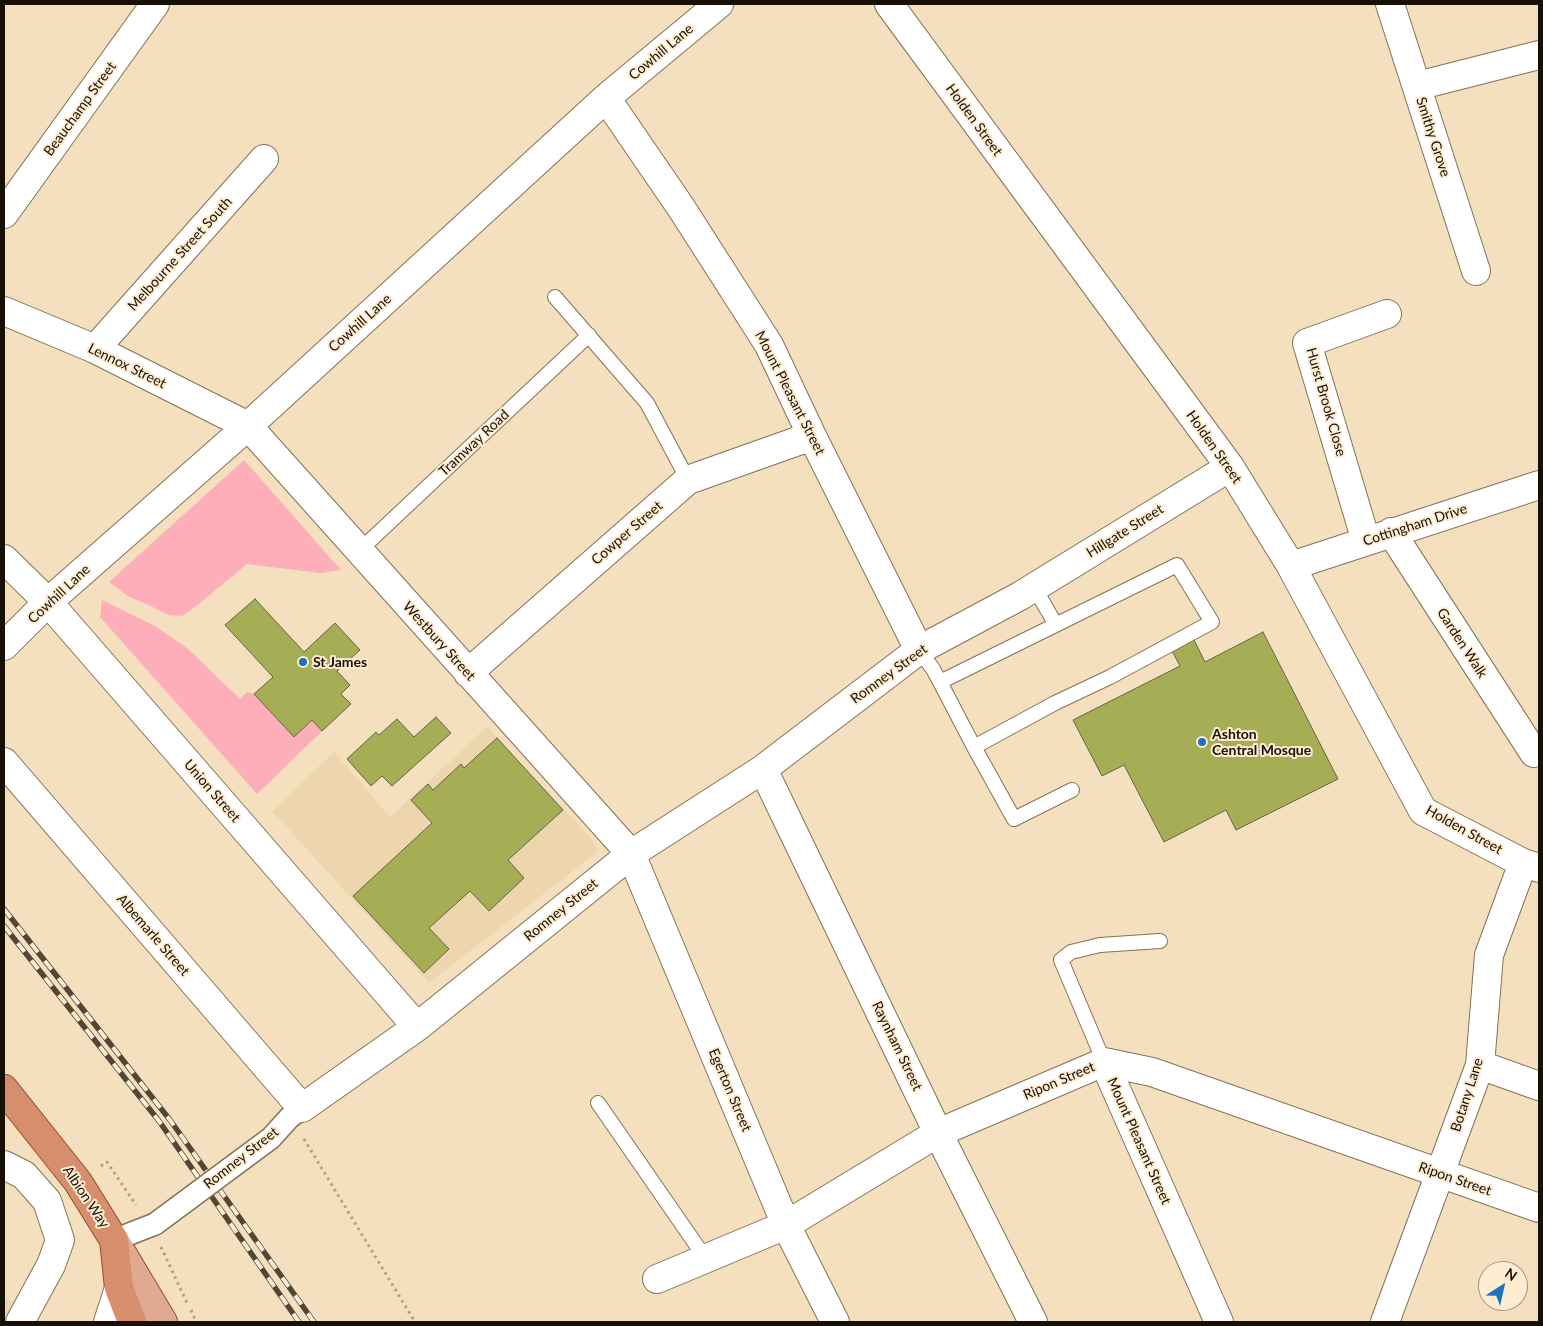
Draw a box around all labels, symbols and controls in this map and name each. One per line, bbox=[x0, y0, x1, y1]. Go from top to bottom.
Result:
street label: Cowhill Lane bbox=[625, 20, 697, 84]
street label: Beauchamp Street bbox=[40, 59, 120, 159]
street label: Holden Street bbox=[942, 81, 1006, 159]
street label: Smithy Grove bbox=[1412, 95, 1454, 179]
street label: Melbourne Street South bbox=[124, 194, 236, 314]
street label: Cowhill Lane bbox=[325, 290, 395, 356]
street label: Mount Pleasant Street bbox=[751, 328, 829, 458]
street label: Lennox Street bbox=[85, 340, 169, 392]
street label: Hurst Brook Close bbox=[1302, 346, 1350, 458]
street label: Tramway Road bbox=[435, 406, 513, 480]
street label: Holden Street bbox=[1183, 407, 1245, 487]
street label: Cowper Street bbox=[588, 498, 666, 568]
street label: Cottingham Drive bbox=[1361, 500, 1469, 550]
street label: Hillgate Street bbox=[1083, 501, 1167, 561]
street label: Cowhill Lane bbox=[24, 561, 94, 627]
street label: Westbury Street bbox=[399, 598, 479, 684]
street label: Garden Walk bbox=[1433, 605, 1491, 681]
street label: Romney Street bbox=[847, 641, 931, 707]
place label: St James bbox=[313, 654, 367, 670]
marker: St James bbox=[297, 656, 309, 668]
place label: Ashton Central Mosque bbox=[1212, 726, 1311, 759]
marker: Ashton Central Mosque bbox=[1196, 736, 1208, 748]
street label: Union Street bbox=[180, 756, 244, 826]
street label: Holden Street bbox=[1423, 802, 1505, 858]
street label: Romney Street bbox=[521, 875, 601, 945]
street label: Albemarle Street bbox=[113, 891, 193, 979]
street label: Raynham Street bbox=[868, 999, 926, 1093]
street label: Egerton Street bbox=[705, 1046, 755, 1134]
street label: Botany Lane bbox=[1447, 1056, 1487, 1134]
street label: Ripon Street bbox=[1021, 1058, 1097, 1104]
street label: Mount Pleasant Street bbox=[1103, 1075, 1175, 1207]
street label: Romney Street bbox=[200, 1124, 282, 1192]
street label: Ripon Street bbox=[1416, 1159, 1494, 1199]
street label: Albion Way bbox=[59, 1163, 113, 1231]
north arrow bbox=[1478, 1261, 1528, 1311]
text: N bbox=[1502, 1264, 1521, 1284]

